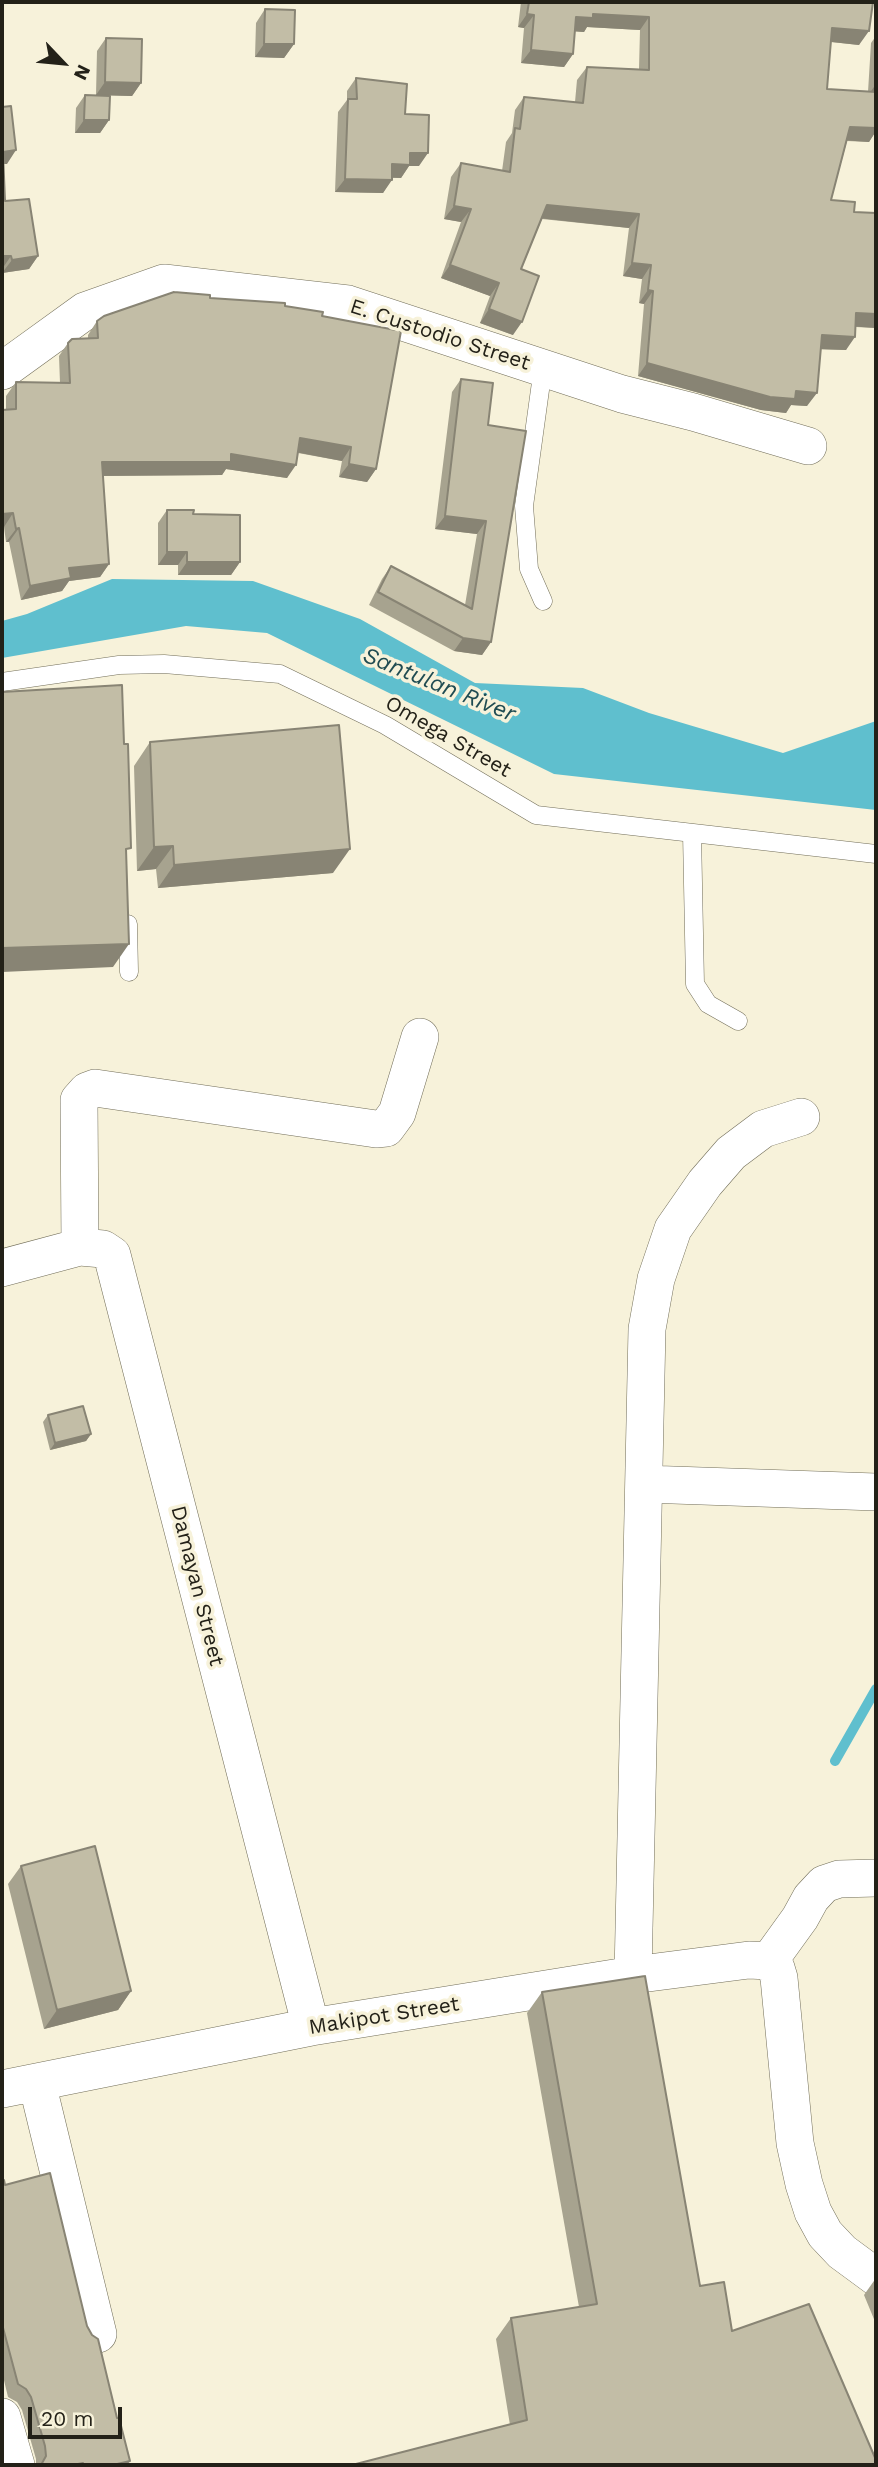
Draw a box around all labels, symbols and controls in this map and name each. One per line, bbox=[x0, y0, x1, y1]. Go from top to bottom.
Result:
north arrow bbox=[28, 28, 98, 98]
text: N bbox=[69, 61, 96, 84]
street label: E. Custodio Street bbox=[347, 294, 533, 376]
water label: Santulan River bbox=[359, 642, 519, 728]
street label: Omega Street bbox=[381, 691, 515, 783]
street label: Damayan Street bbox=[165, 1503, 229, 1669]
street label: Makipot Street bbox=[307, 1992, 461, 2040]
scale bar bbox=[32, 2394, 126, 2438]
text: 20 m bbox=[41, 2406, 93, 2431]

